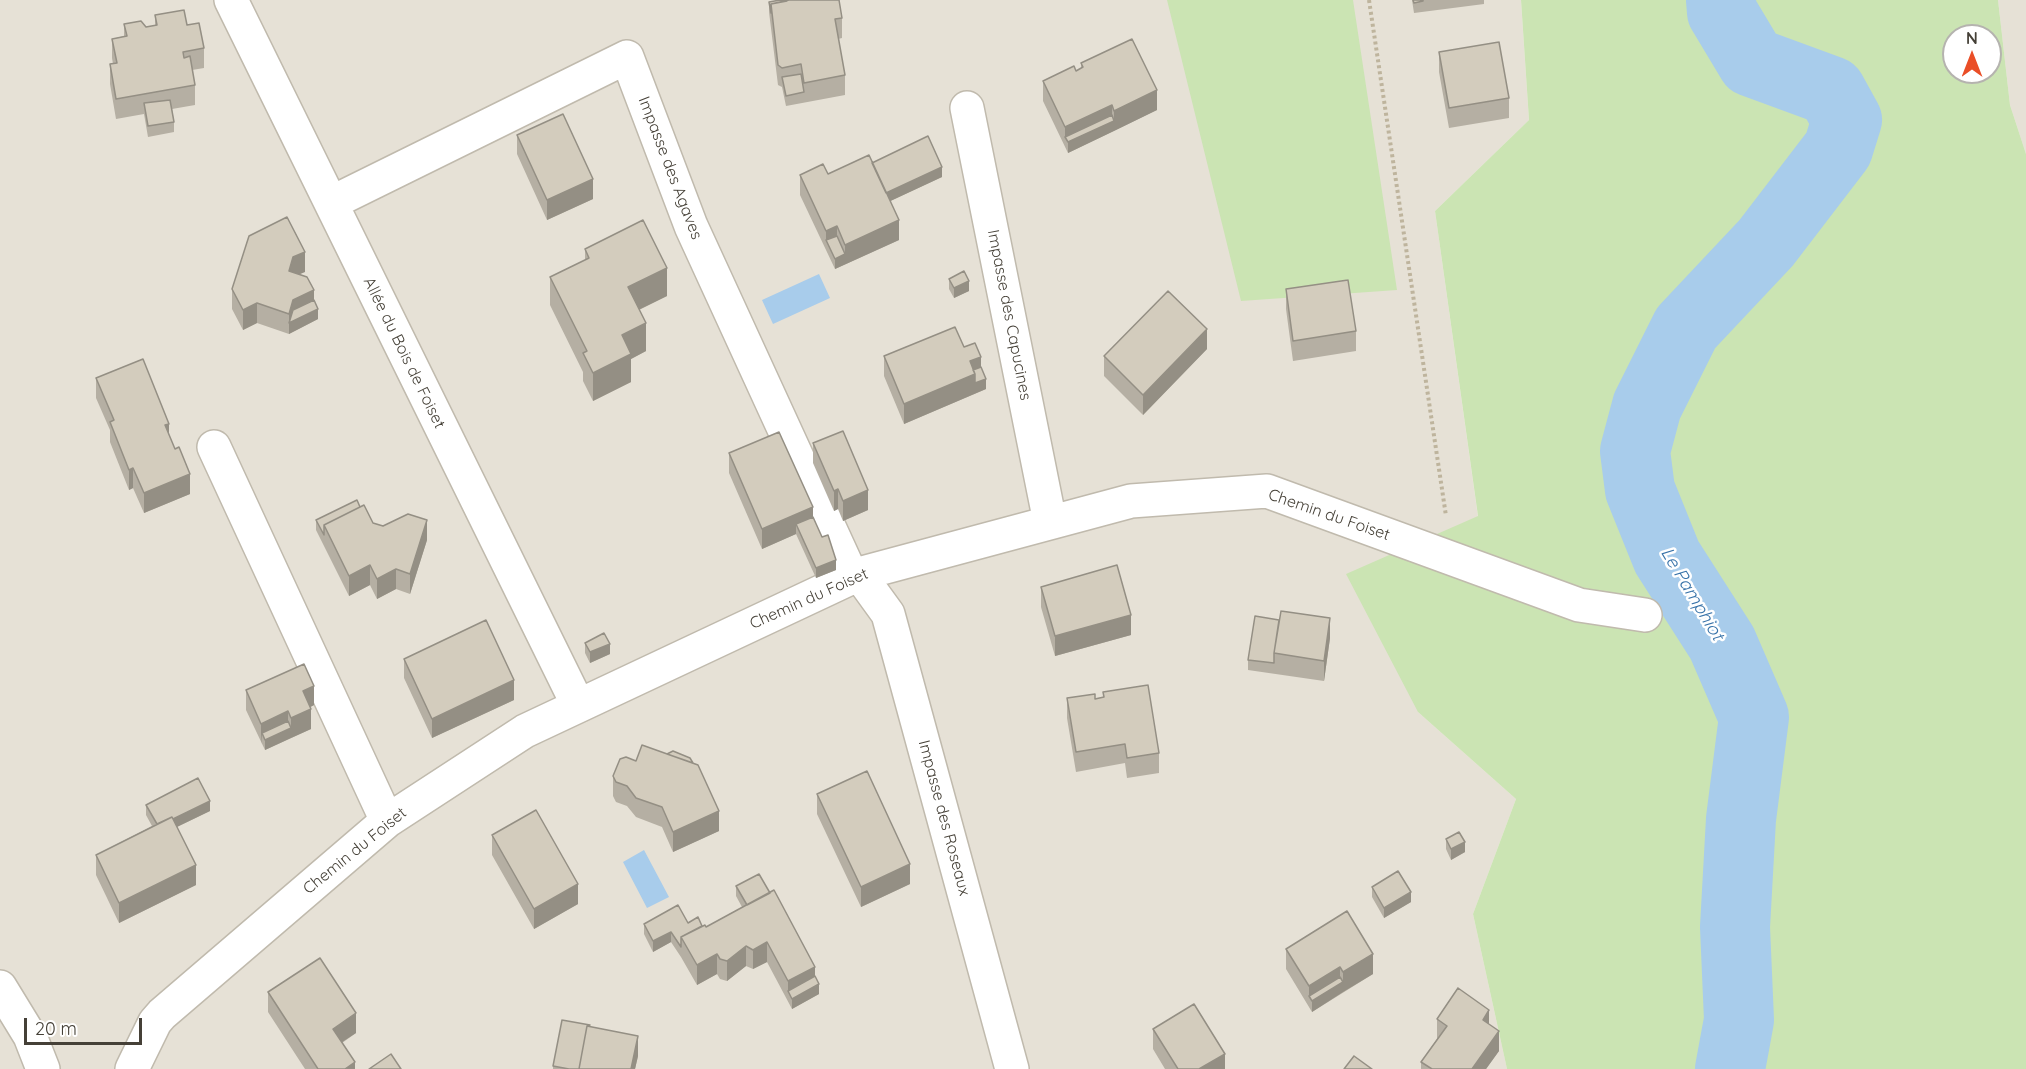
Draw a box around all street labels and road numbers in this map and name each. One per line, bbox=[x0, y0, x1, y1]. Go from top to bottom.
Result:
street label: Impasse des Agaves bbox=[634, 94, 706, 242]
street label: Impasse des Capucines bbox=[983, 228, 1035, 402]
street label: Allée du Bois de Foiset bbox=[359, 274, 449, 432]
street label: Chemin du Foiset bbox=[1266, 485, 1392, 545]
street label: Chemin du Foiset bbox=[747, 564, 871, 634]
street label: Impasse des Roseaux bbox=[914, 738, 974, 898]
street label: Chemin du Foiset bbox=[299, 803, 411, 899]

